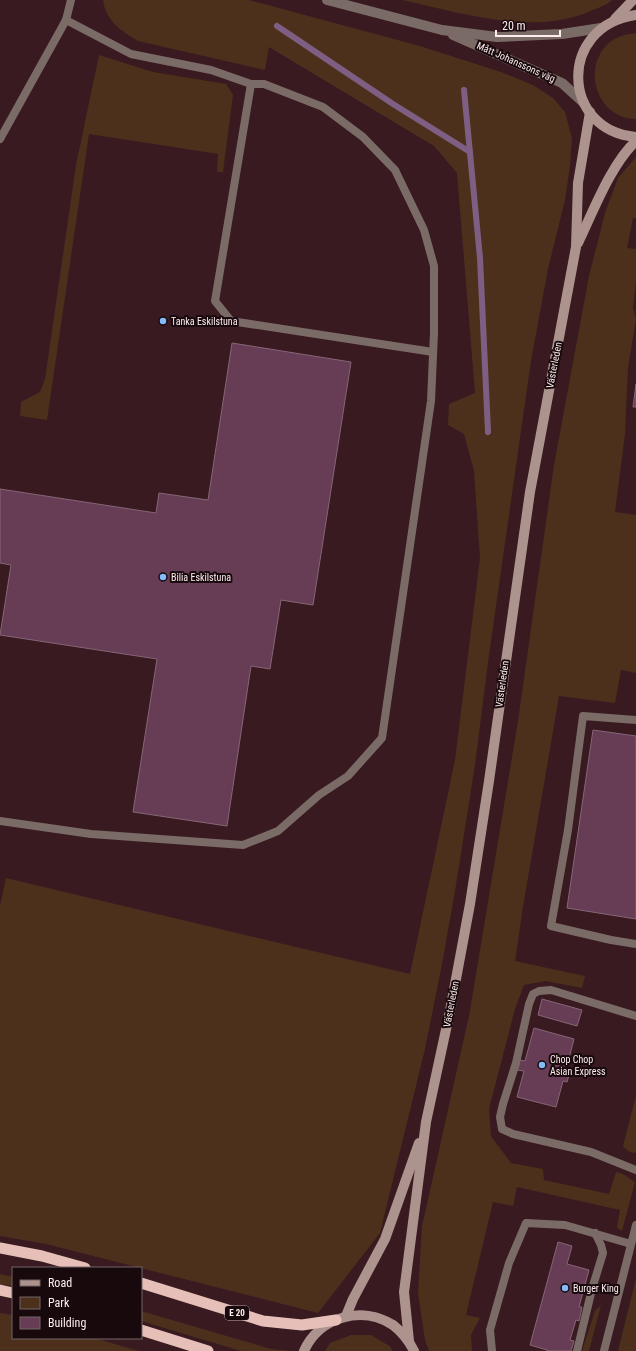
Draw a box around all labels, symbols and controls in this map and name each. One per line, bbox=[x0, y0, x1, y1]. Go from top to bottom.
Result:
scale bar bbox=[496, 12, 560, 38]
text: 20 m bbox=[502, 19, 526, 33]
street label: Mått Johanssons väg bbox=[475, 40, 557, 84]
marker: Tanka Eskilstuna bbox=[158, 316, 168, 326]
place label: Tanka Eskilstuna bbox=[171, 316, 238, 327]
street label: Västerleden bbox=[544, 341, 564, 389]
marker: Bilia Eskilstuna bbox=[158, 572, 168, 582]
place label: Bilia Eskilstuna bbox=[171, 572, 231, 583]
street label: Västerleden bbox=[493, 660, 511, 708]
street label: Västerleden bbox=[441, 980, 461, 1028]
place label: Chop Chop Asian Express bbox=[550, 1054, 606, 1077]
marker: Chop Chop Asian Express bbox=[537, 1060, 547, 1070]
legend bbox=[12, 1267, 142, 1339]
text: Road bbox=[48, 1276, 72, 1290]
marker: Burger King bbox=[560, 1283, 570, 1293]
place label: Burger King bbox=[573, 1283, 619, 1294]
text: Park bbox=[48, 1296, 70, 1310]
road number: E 20 bbox=[225, 1306, 249, 1320]
text: Building bbox=[48, 1316, 86, 1330]

